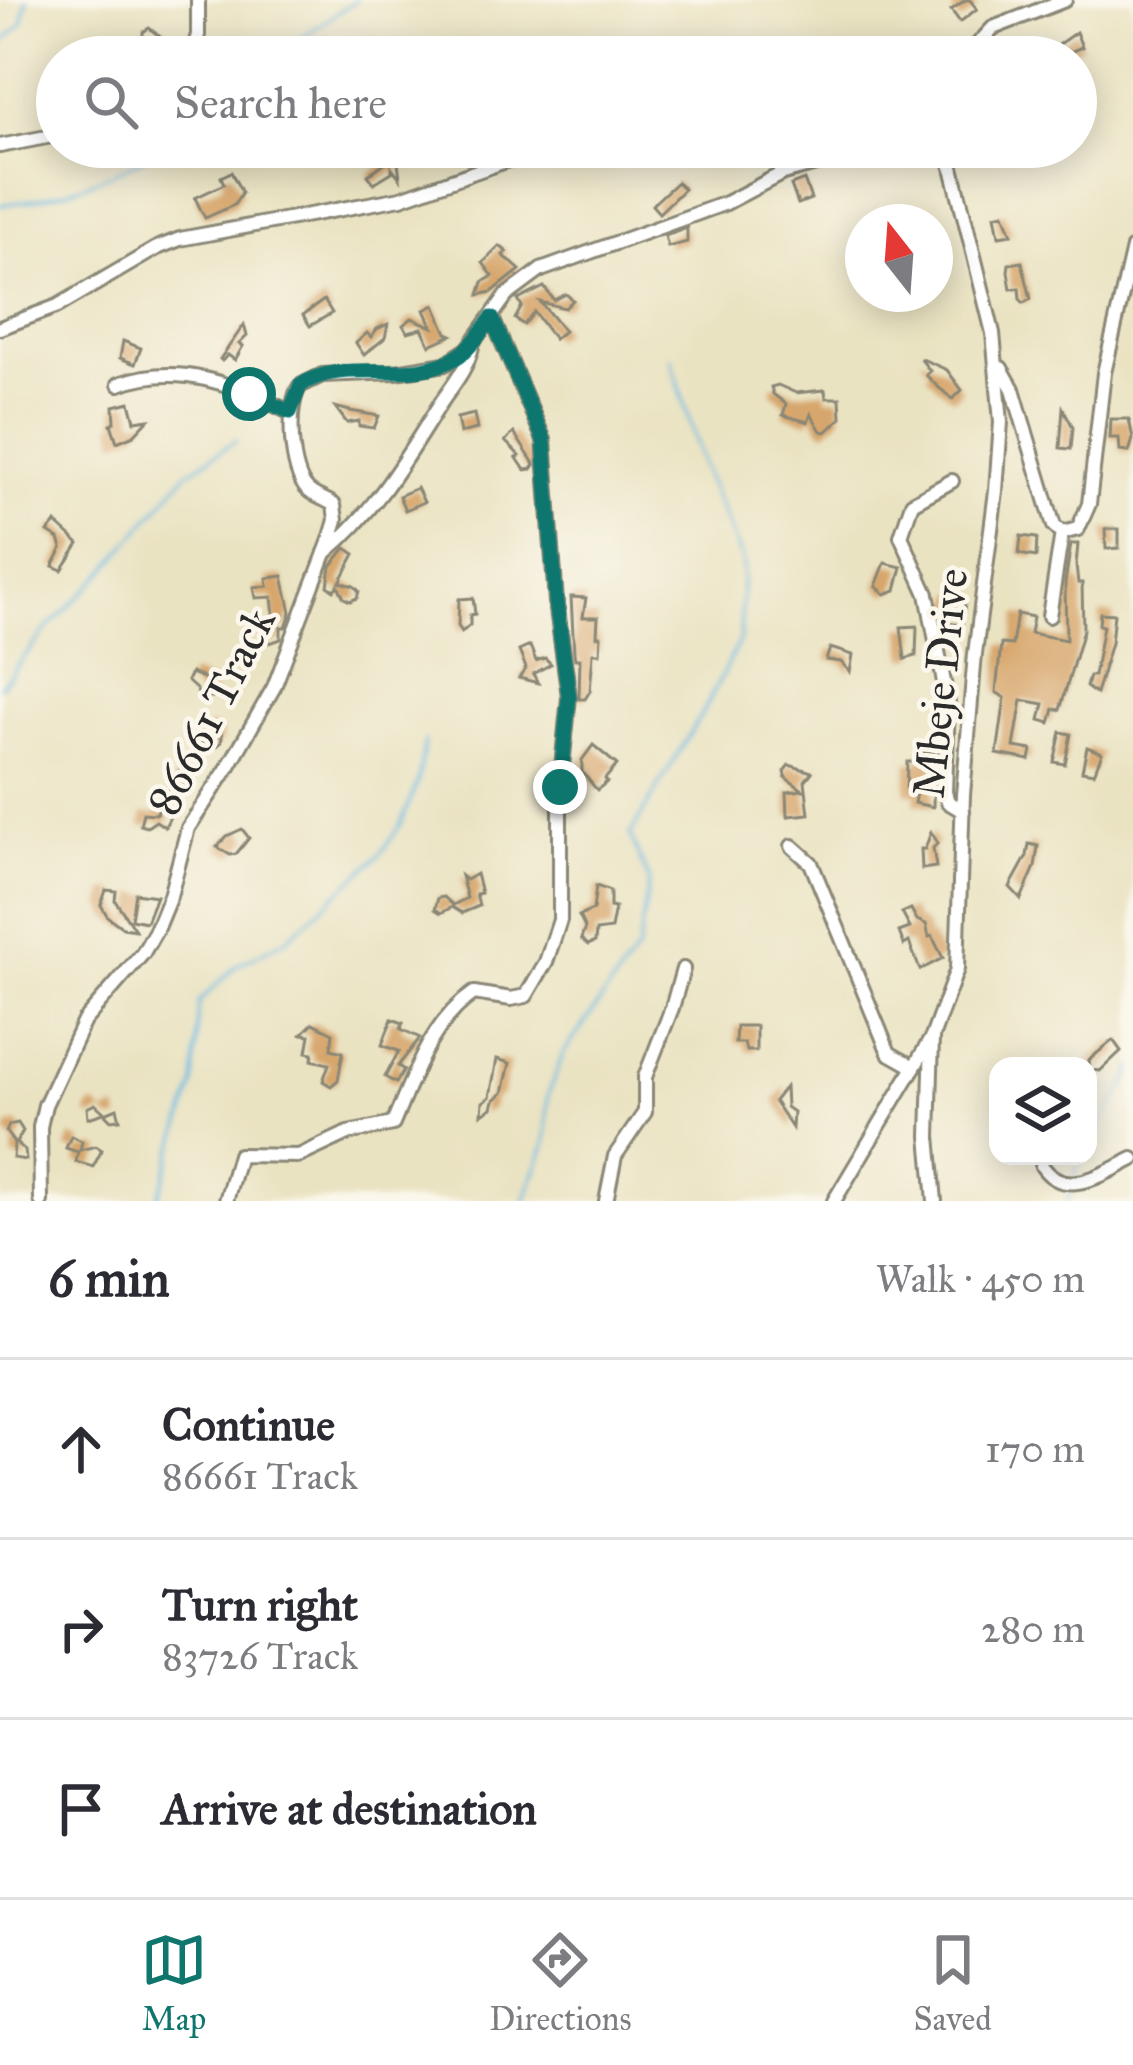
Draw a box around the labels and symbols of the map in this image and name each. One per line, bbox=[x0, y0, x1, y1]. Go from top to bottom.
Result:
north arrow bbox=[845, 204, 953, 312]
route start bbox=[222, 367, 276, 421]
street label: Mbeje Drive bbox=[901, 566, 979, 800]
street label: 86661 Track bbox=[135, 598, 287, 824]
route end bbox=[533, 760, 587, 814]

